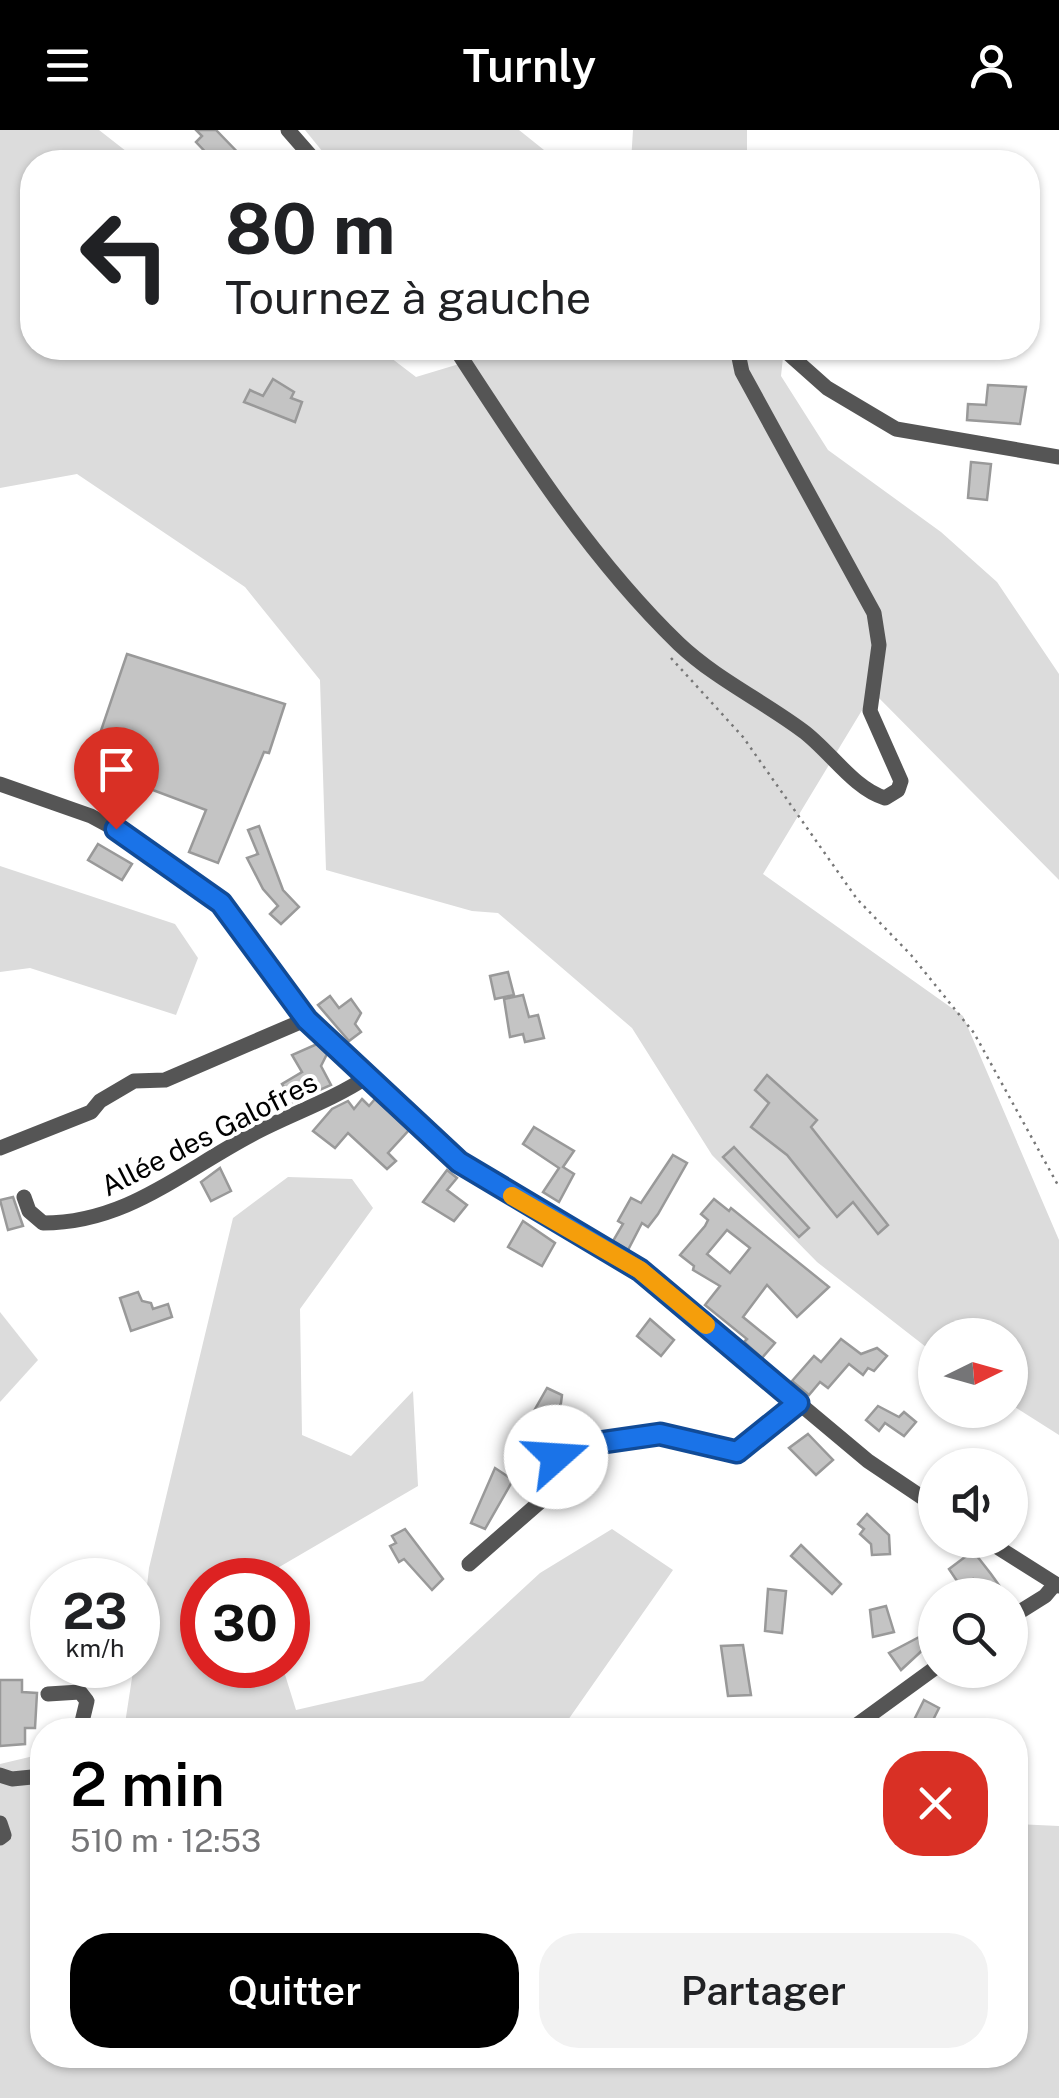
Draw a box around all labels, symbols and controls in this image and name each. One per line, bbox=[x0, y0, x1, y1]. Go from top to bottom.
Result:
icon: menu bbox=[40, 38, 95, 93]
icon: person bbox=[964, 38, 1019, 93]
text: Turnly bbox=[463, 39, 596, 92]
text: 80 m bbox=[225, 187, 395, 270]
icon: left bbox=[60, 190, 190, 320]
text: Tournez à gauche bbox=[225, 271, 591, 324]
pin bbox=[74, 727, 159, 830]
icon: arrive bbox=[89, 742, 144, 797]
street label: Allée des Galofres bbox=[95, 1065, 322, 1202]
north arrow bbox=[918, 1318, 1028, 1428]
map controls bbox=[918, 1318, 1028, 1688]
position arrow bbox=[504, 1405, 608, 1509]
button: sound bbox=[918, 1448, 1028, 1558]
speed limit sign: 30 bbox=[180, 1558, 310, 1688]
button: search bbox=[918, 1578, 1028, 1688]
text: 23 bbox=[62, 1581, 128, 1640]
text: km/h bbox=[66, 1633, 124, 1663]
text: 2 min bbox=[70, 1749, 225, 1820]
button: close bbox=[883, 1751, 988, 1856]
text: 510 m · 12:53 bbox=[70, 1822, 261, 1859]
button: Quitter bbox=[70, 1933, 519, 2048]
button: Partager bbox=[539, 1933, 988, 2048]

